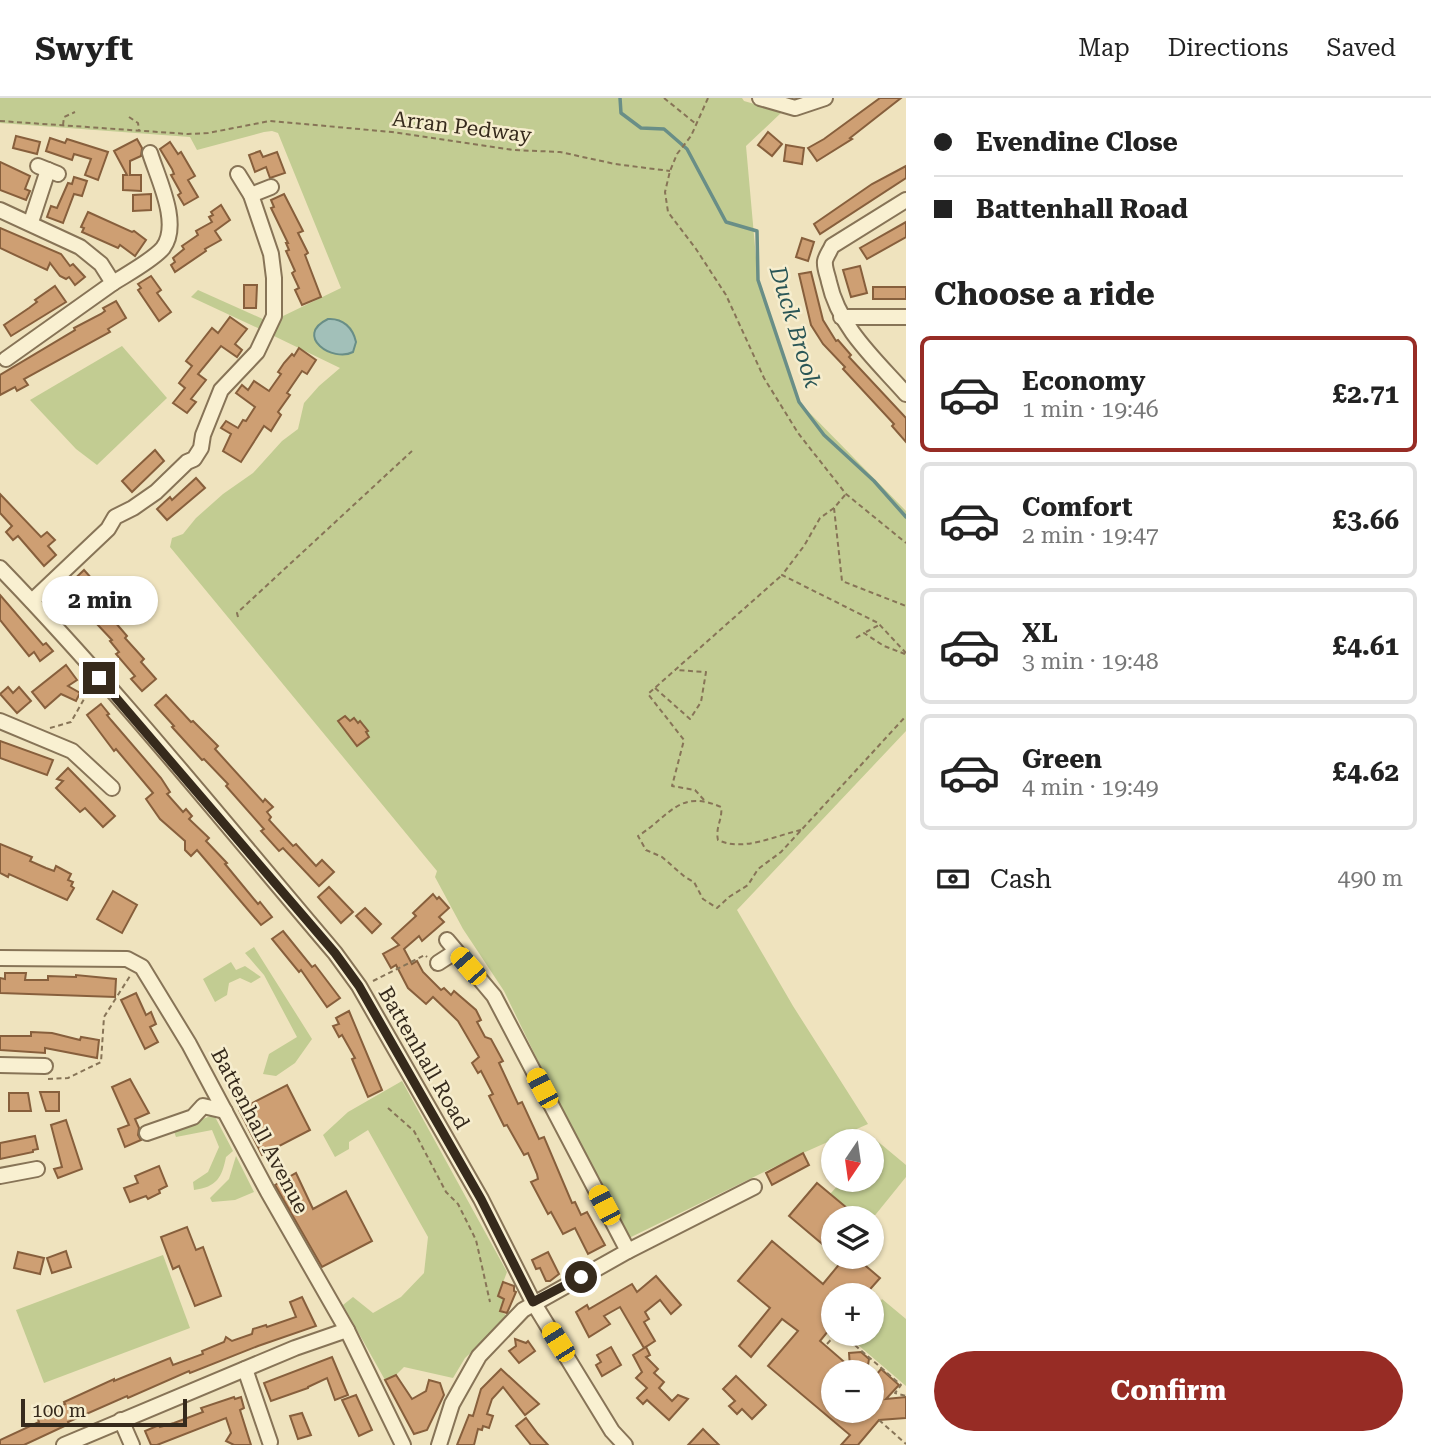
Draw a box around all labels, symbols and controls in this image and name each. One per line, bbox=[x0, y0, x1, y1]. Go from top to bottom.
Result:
text: Swyft bbox=[35, 29, 133, 68]
text: Map bbox=[1078, 34, 1130, 62]
text: Directions bbox=[1168, 34, 1288, 62]
text: Saved bbox=[1326, 34, 1396, 62]
street label: Arran Pedway bbox=[391, 107, 534, 148]
text: Evendine Close bbox=[976, 127, 1178, 157]
text: Battenhall Road bbox=[976, 194, 1188, 224]
water label: Duck Brook bbox=[763, 262, 826, 392]
text: Choose a ride bbox=[934, 275, 1155, 313]
icon: car bbox=[938, 363, 1001, 426]
text: Economy bbox=[1022, 366, 1145, 396]
text: £2.71 bbox=[1333, 379, 1399, 409]
text: 1 min · 19:46 bbox=[1022, 396, 1159, 423]
icon: car bbox=[938, 489, 1001, 552]
text: Comfort bbox=[1022, 492, 1132, 522]
text: £3.66 bbox=[1333, 505, 1399, 535]
text: 2 min · 19:47 bbox=[1022, 522, 1159, 549]
callout: 2 min bbox=[41, 576, 157, 626]
text: 2 min bbox=[68, 587, 132, 614]
icon: car bbox=[938, 615, 1001, 678]
text: XL bbox=[1022, 618, 1058, 648]
text: £4.61 bbox=[1333, 631, 1399, 661]
text: 3 min · 19:48 bbox=[1022, 648, 1159, 675]
route end bbox=[83, 662, 115, 694]
icon: car bbox=[938, 741, 1001, 804]
text: Green bbox=[1022, 744, 1102, 774]
text: £4.62 bbox=[1333, 757, 1399, 787]
text: 4 min · 19:49 bbox=[1022, 774, 1159, 801]
icon: cash bbox=[934, 860, 972, 898]
text: Cash bbox=[990, 864, 1052, 894]
text: 490 m bbox=[1338, 865, 1403, 892]
car bbox=[447, 943, 490, 989]
street label: Battenhall Road bbox=[374, 983, 475, 1134]
street label: Battenhall Avenue bbox=[206, 1044, 314, 1218]
car bbox=[523, 1065, 562, 1111]
north arrow bbox=[821, 1129, 884, 1192]
map controls bbox=[821, 1129, 884, 1423]
car bbox=[585, 1182, 624, 1228]
button: layers bbox=[821, 1206, 884, 1269]
route start bbox=[565, 1261, 597, 1293]
button: + bbox=[821, 1283, 884, 1346]
car bbox=[538, 1319, 579, 1365]
button: Confirm bbox=[934, 1351, 1403, 1431]
button: − bbox=[821, 1360, 884, 1423]
scale bar bbox=[21, 1396, 187, 1428]
text: 100 m bbox=[32, 1399, 86, 1422]

